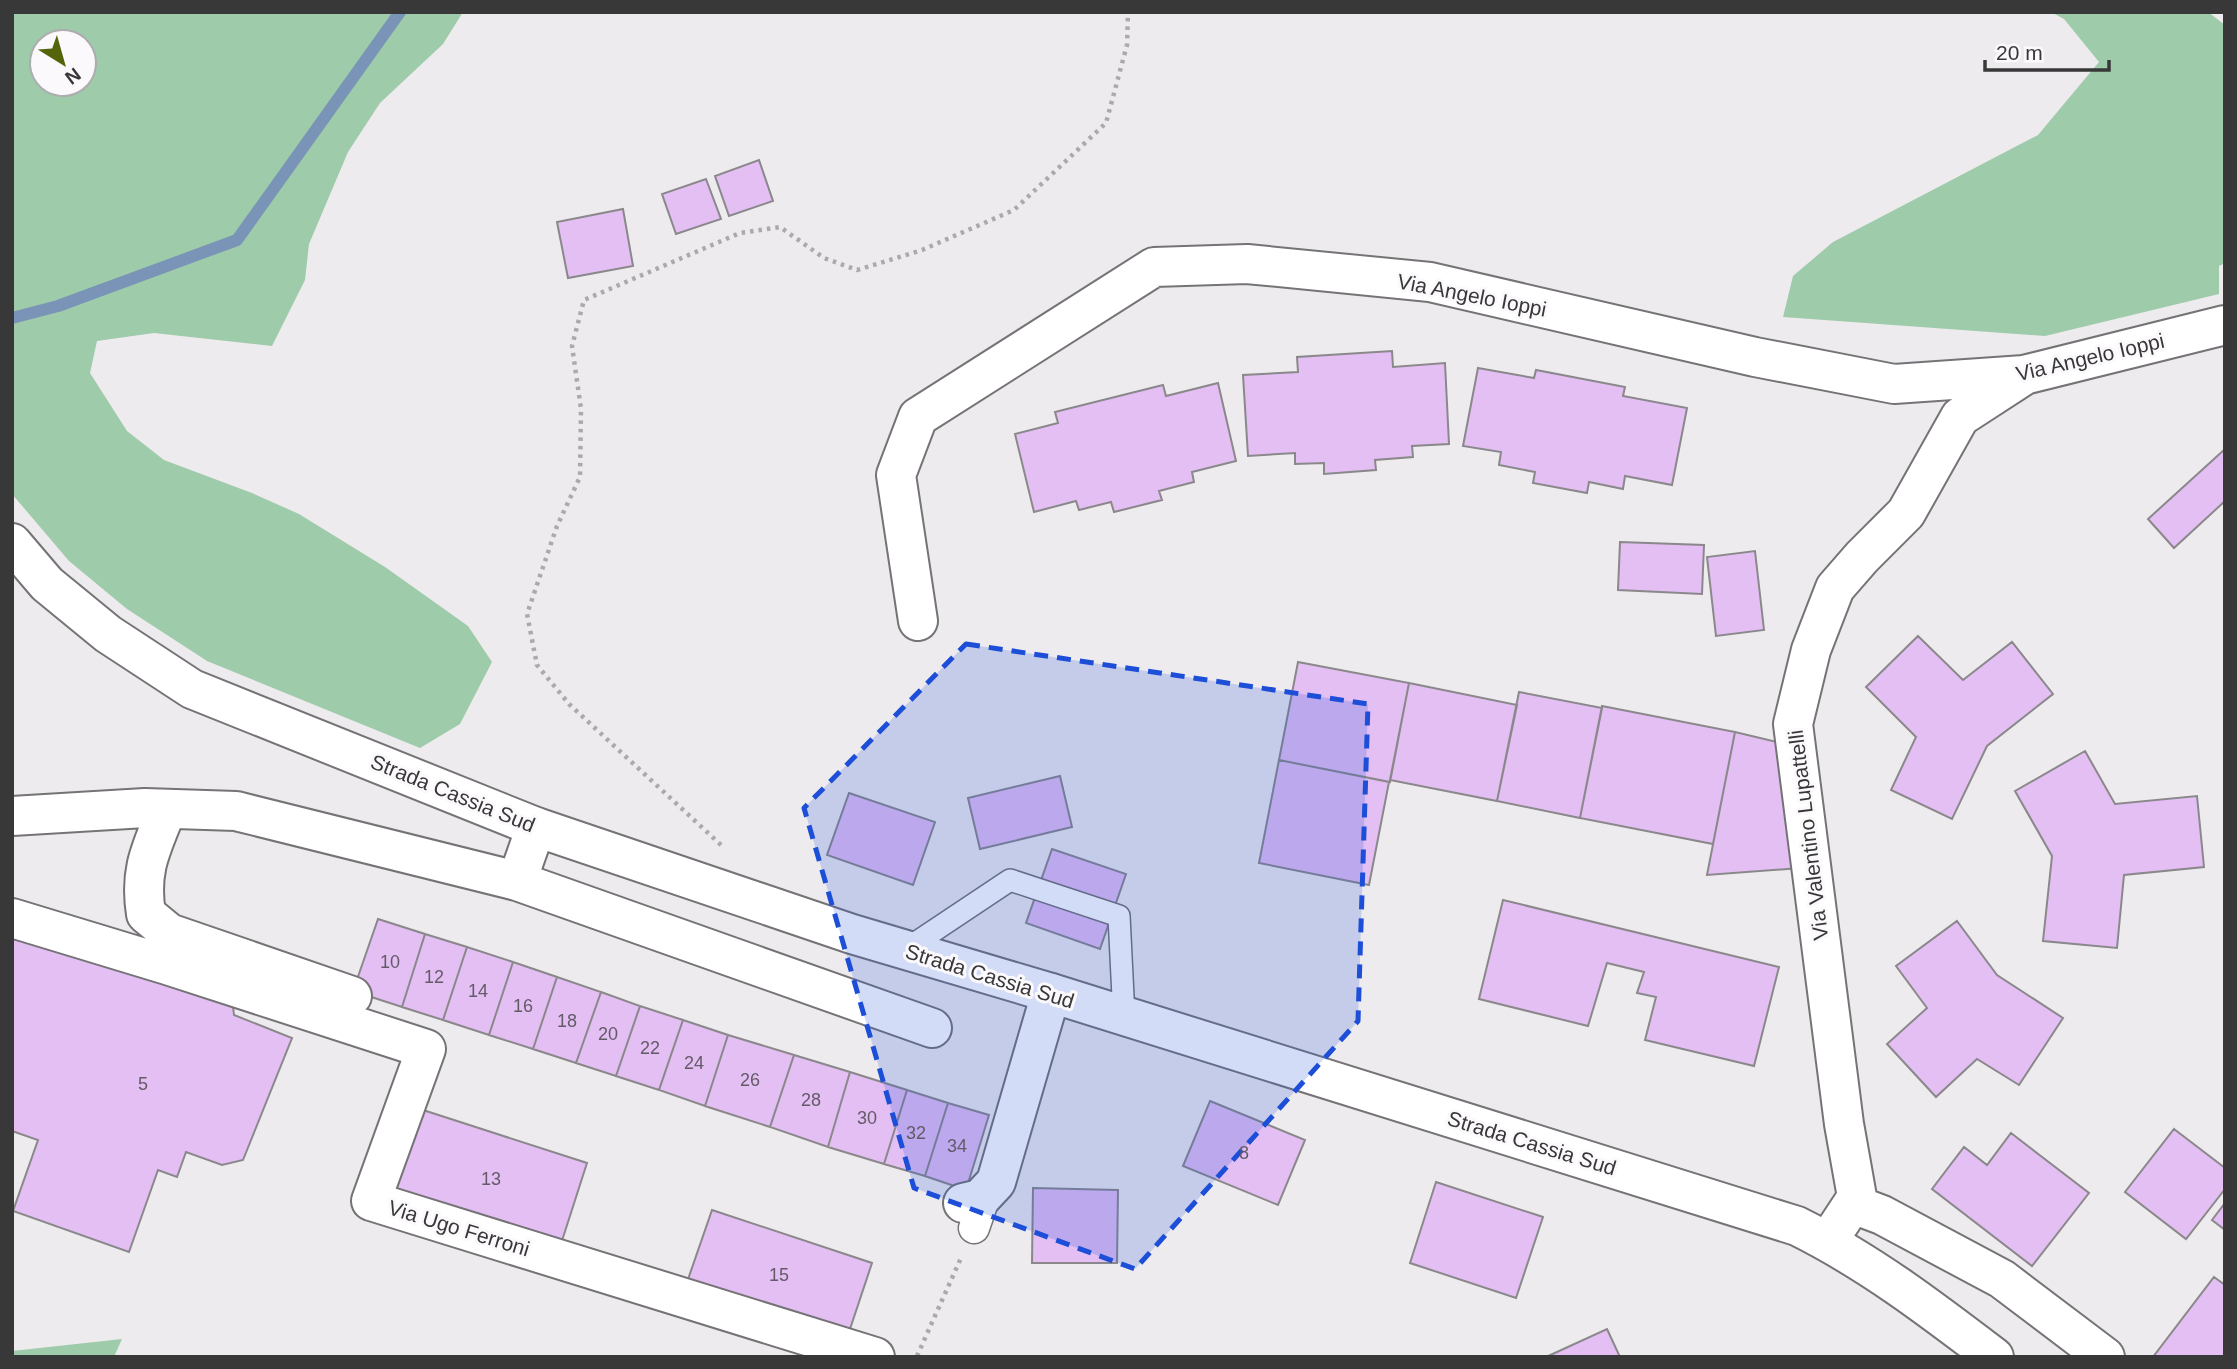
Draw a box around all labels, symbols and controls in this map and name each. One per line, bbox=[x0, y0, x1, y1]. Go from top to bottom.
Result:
north arrow bbox=[28, 28, 98, 98]
scale bar bbox=[1985, 28, 2109, 72]
text: 20 m bbox=[1996, 41, 2043, 64]
text: N bbox=[61, 64, 85, 89]
street label: Via Angelo Ioppi bbox=[1395, 269, 1549, 321]
street label: Via Angelo Ioppi bbox=[2014, 329, 2166, 385]
street label: Via Valentino Lupattelli bbox=[1784, 729, 1832, 941]
street label: Strada Cassia Sud bbox=[368, 750, 538, 836]
street label: Strada Cassia Sud bbox=[903, 939, 1077, 1013]
house number: 10 bbox=[380, 952, 400, 972]
house number: 12 bbox=[424, 967, 444, 987]
house number: 14 bbox=[468, 981, 488, 1001]
house number: 16 bbox=[513, 996, 533, 1016]
house number: 18 bbox=[557, 1011, 577, 1031]
house number: 20 bbox=[598, 1024, 618, 1044]
house number: 22 bbox=[640, 1038, 660, 1058]
house number: 24 bbox=[684, 1053, 704, 1073]
house number: 26 bbox=[740, 1070, 760, 1090]
house number: 5 bbox=[138, 1074, 148, 1094]
house number: 28 bbox=[801, 1090, 821, 1110]
street label: Strada Cassia Sud bbox=[1445, 1106, 1619, 1180]
house number: 30 bbox=[857, 1108, 877, 1128]
house number: 32 bbox=[906, 1123, 926, 1143]
house number: 34 bbox=[947, 1136, 967, 1156]
house number: 8 bbox=[1239, 1143, 1249, 1163]
house number: 13 bbox=[481, 1169, 501, 1189]
street label: Via Ugo Ferroni bbox=[385, 1196, 533, 1260]
house number: 15 bbox=[769, 1265, 789, 1285]

